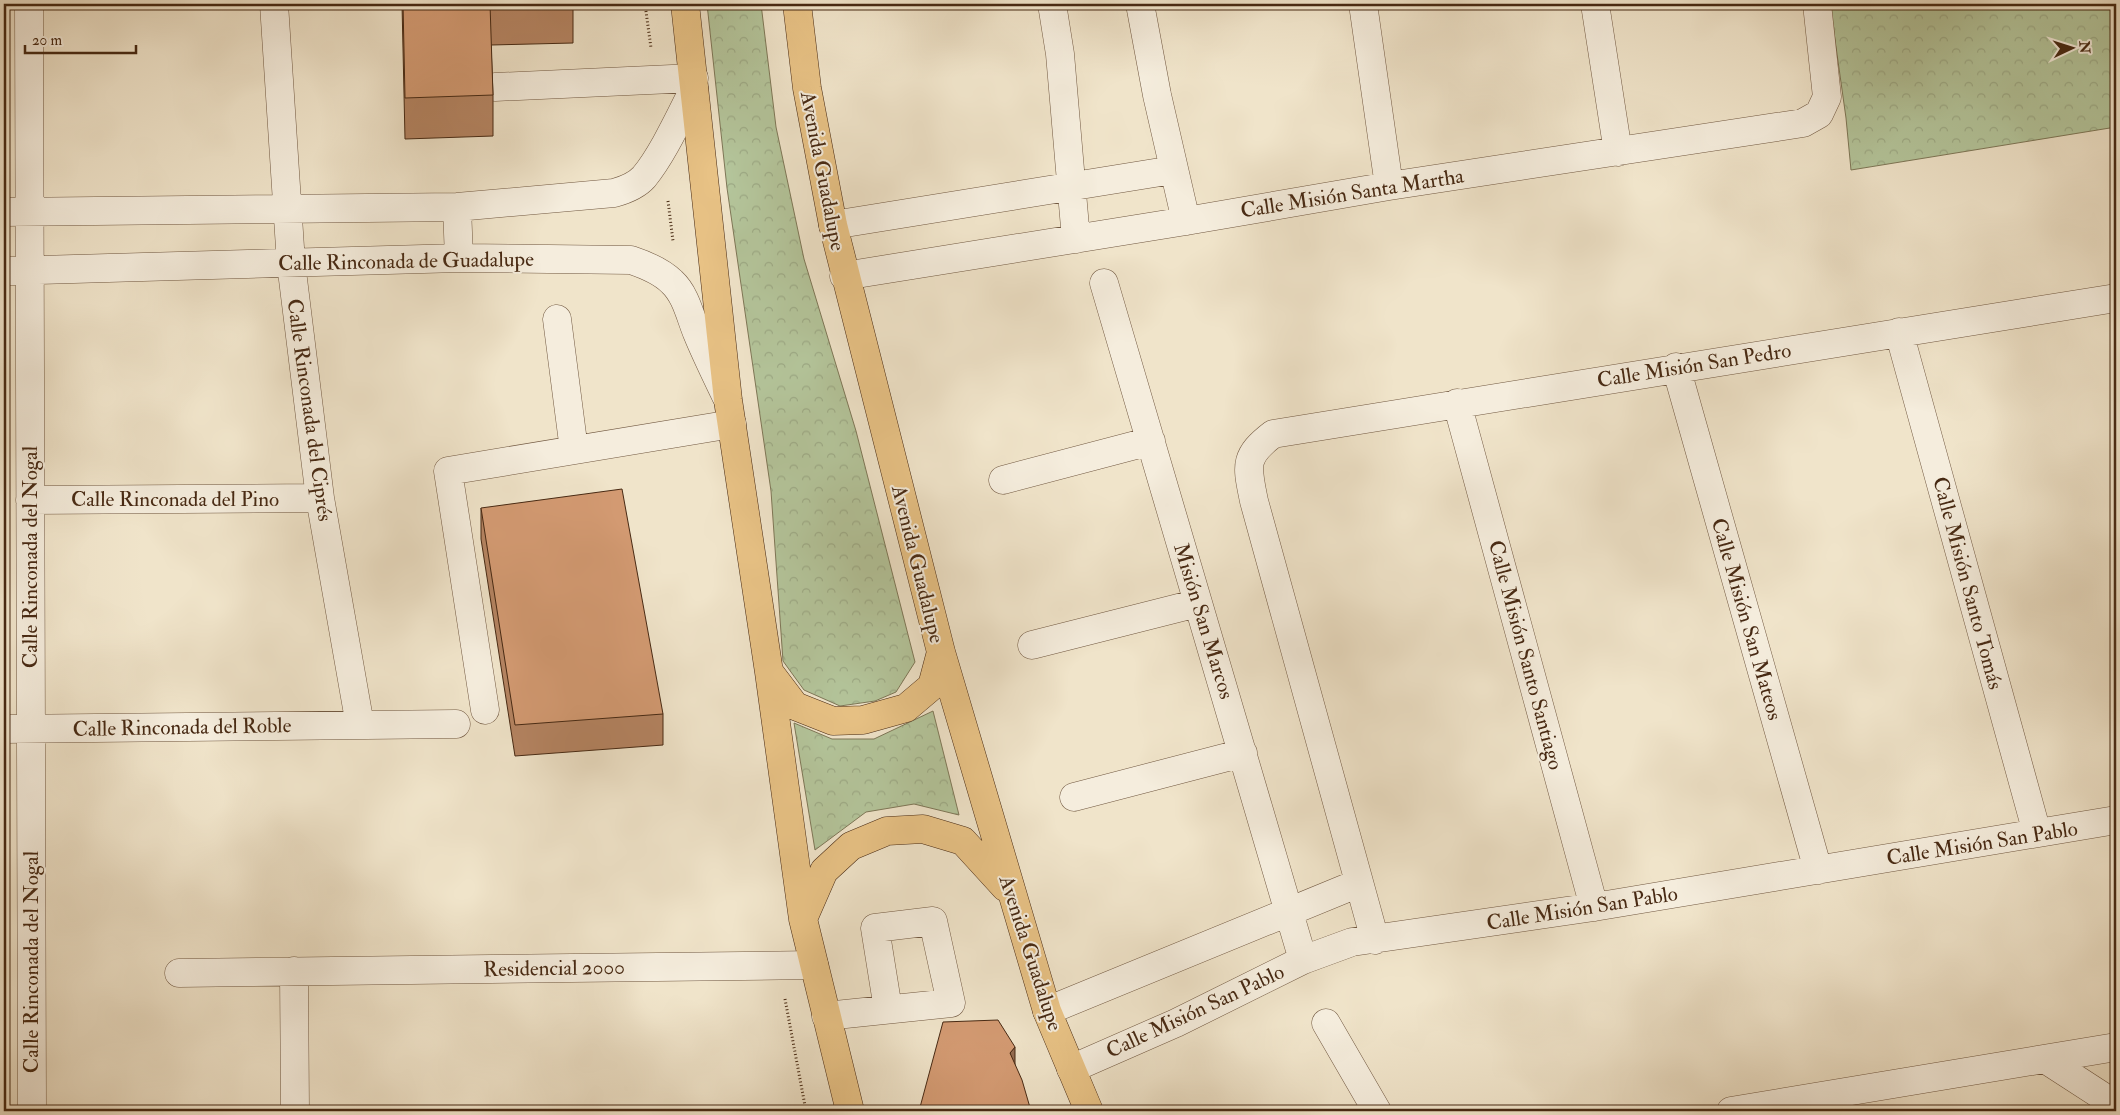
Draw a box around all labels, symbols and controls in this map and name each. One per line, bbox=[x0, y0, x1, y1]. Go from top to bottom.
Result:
scale bar bbox=[25, 22, 136, 54]
north arrow bbox=[2048, 22, 2098, 72]
text: 20 m bbox=[32, 31, 62, 50]
text: N bbox=[2075, 39, 2093, 54]
street label: Avenida Guadalupe bbox=[794, 88, 851, 253]
street label: Calle Misión Santa Martha bbox=[1238, 162, 1466, 224]
street label: Calle Rinconada de Guadalupe bbox=[278, 246, 534, 277]
street label: Calle Rinconada del Ciprés bbox=[281, 297, 338, 523]
street label: Calle Misión San Pedro bbox=[1595, 337, 1793, 394]
street label: Calle Rinconada del Nogal bbox=[17, 445, 44, 668]
street label: Calle Misión Santo Tomás bbox=[1926, 474, 2009, 692]
street label: Avenida Guadalupe bbox=[885, 481, 950, 646]
street label: Calle Rinconada del Pino bbox=[71, 486, 279, 513]
street label: Calle Misión San Mateos bbox=[1705, 515, 1788, 723]
street label: Calle Misión Santo Santiago bbox=[1482, 537, 1569, 773]
street label: Misión San Marcos bbox=[1167, 540, 1240, 702]
street label: Calle Rinconada del Roble bbox=[72, 712, 292, 743]
street label: Calle Misión San Pablo bbox=[1885, 815, 2080, 872]
street label: Calle Rinconada del Nogal bbox=[18, 850, 45, 1073]
street label: Avenida Guadalupe bbox=[992, 871, 1068, 1035]
street label: Calle Misión San Pablo bbox=[1485, 880, 1680, 937]
street label: Residencial 2000 bbox=[483, 954, 625, 983]
street label: Calle Misión San Pablo bbox=[1102, 958, 1289, 1065]

